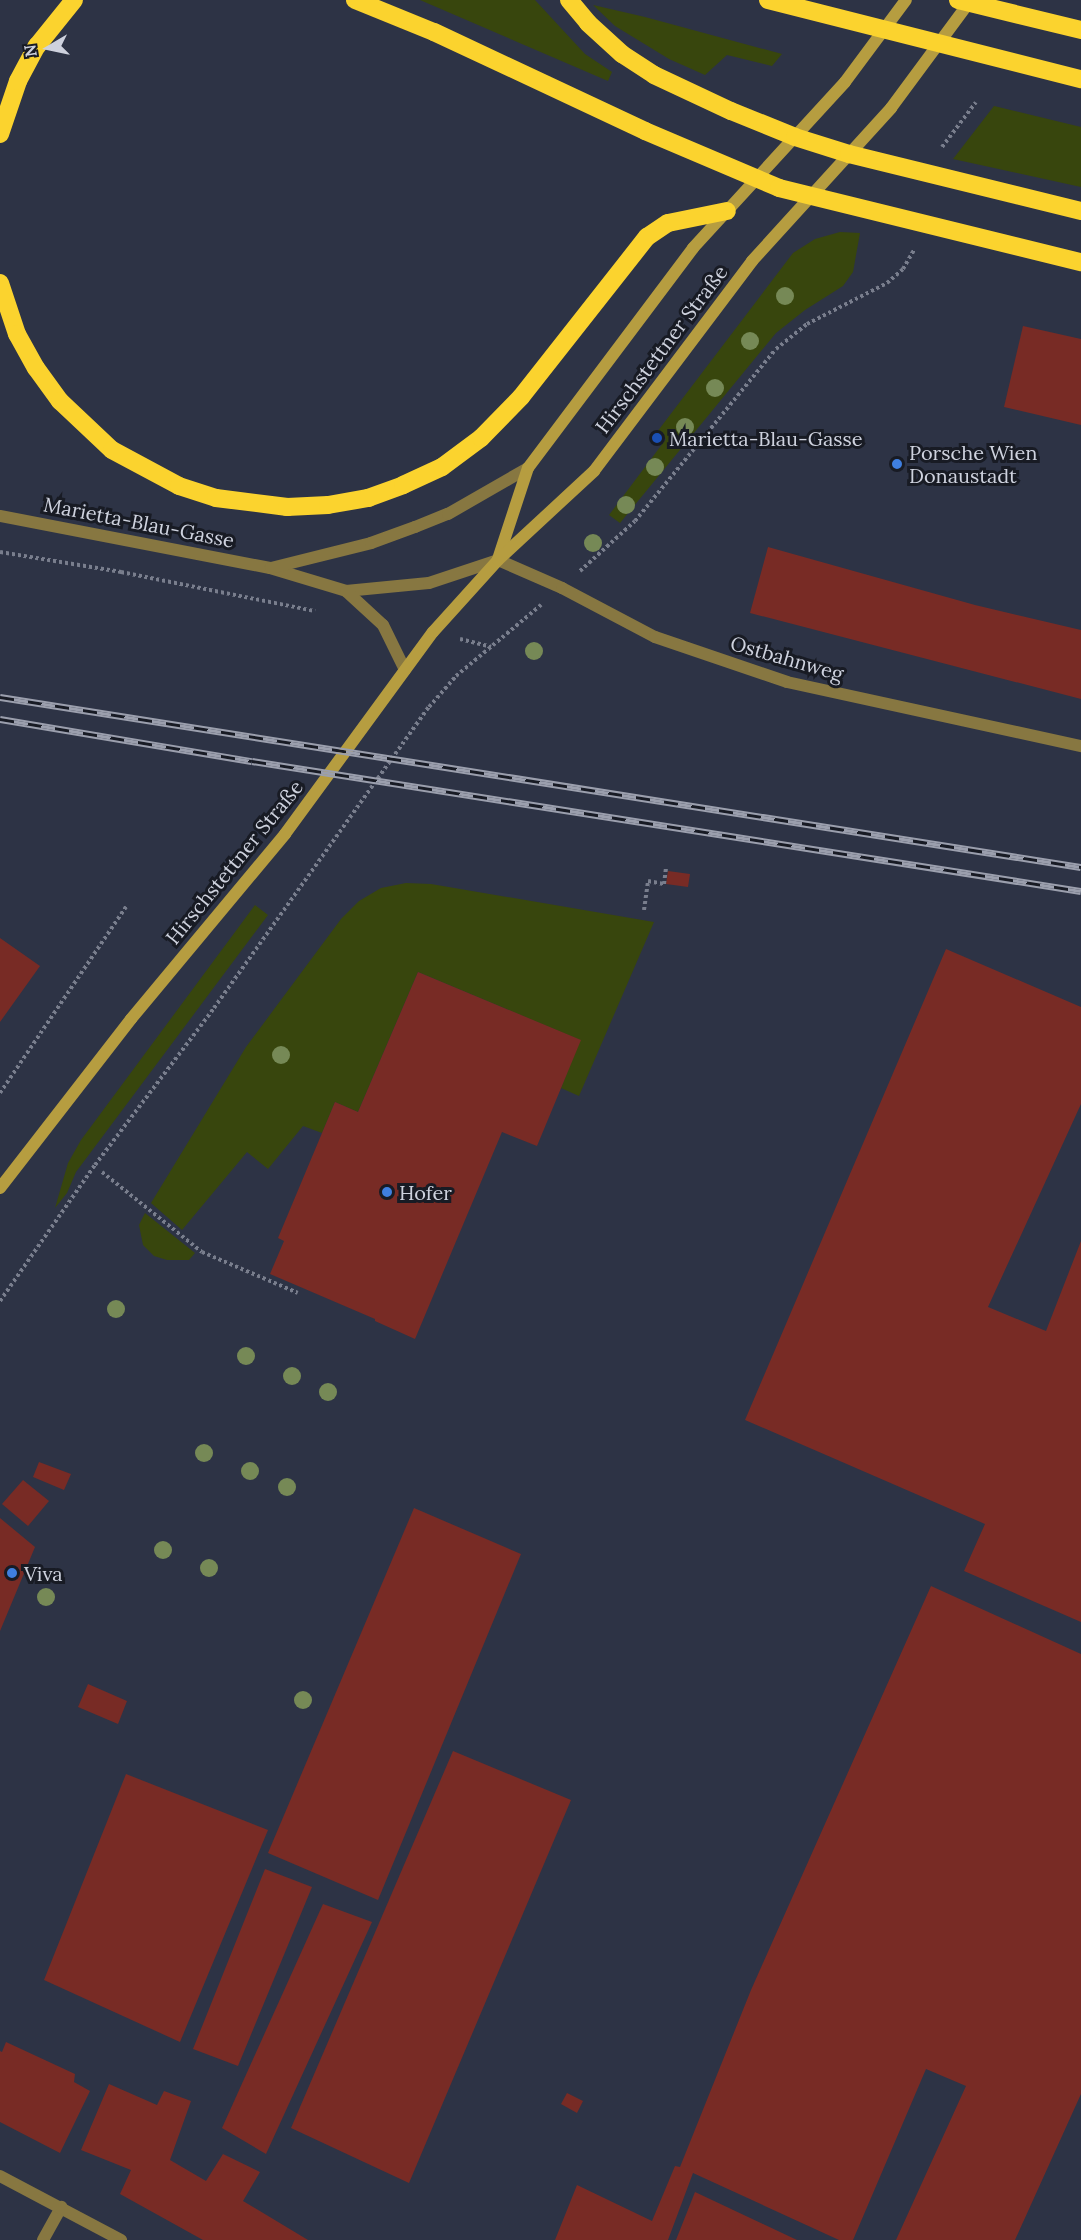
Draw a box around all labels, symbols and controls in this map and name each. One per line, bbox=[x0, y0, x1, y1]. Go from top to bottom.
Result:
north arrow bbox=[18, 18, 78, 78]
text: N bbox=[19, 43, 41, 58]
street label: Hirschstettner Straße bbox=[590, 260, 732, 438]
place label: Marietta-Blau-Gasse bbox=[669, 426, 863, 450]
marker: Marietta-Blau-Gasse bbox=[650, 431, 664, 445]
place label: Porsche Wien Donaustadt bbox=[909, 440, 1037, 487]
marker: Porsche Wien Donaustadt bbox=[890, 457, 904, 471]
street label: Marietta-Blau-Gasse bbox=[42, 492, 236, 552]
street label: Ostbahnweg bbox=[728, 630, 846, 686]
street label: Hirschstettner Straße bbox=[160, 775, 308, 949]
place label: Hofer bbox=[399, 1180, 452, 1204]
marker: Hofer bbox=[380, 1185, 394, 1199]
place label: Viva bbox=[24, 1561, 63, 1585]
marker: Viva bbox=[5, 1566, 19, 1580]

